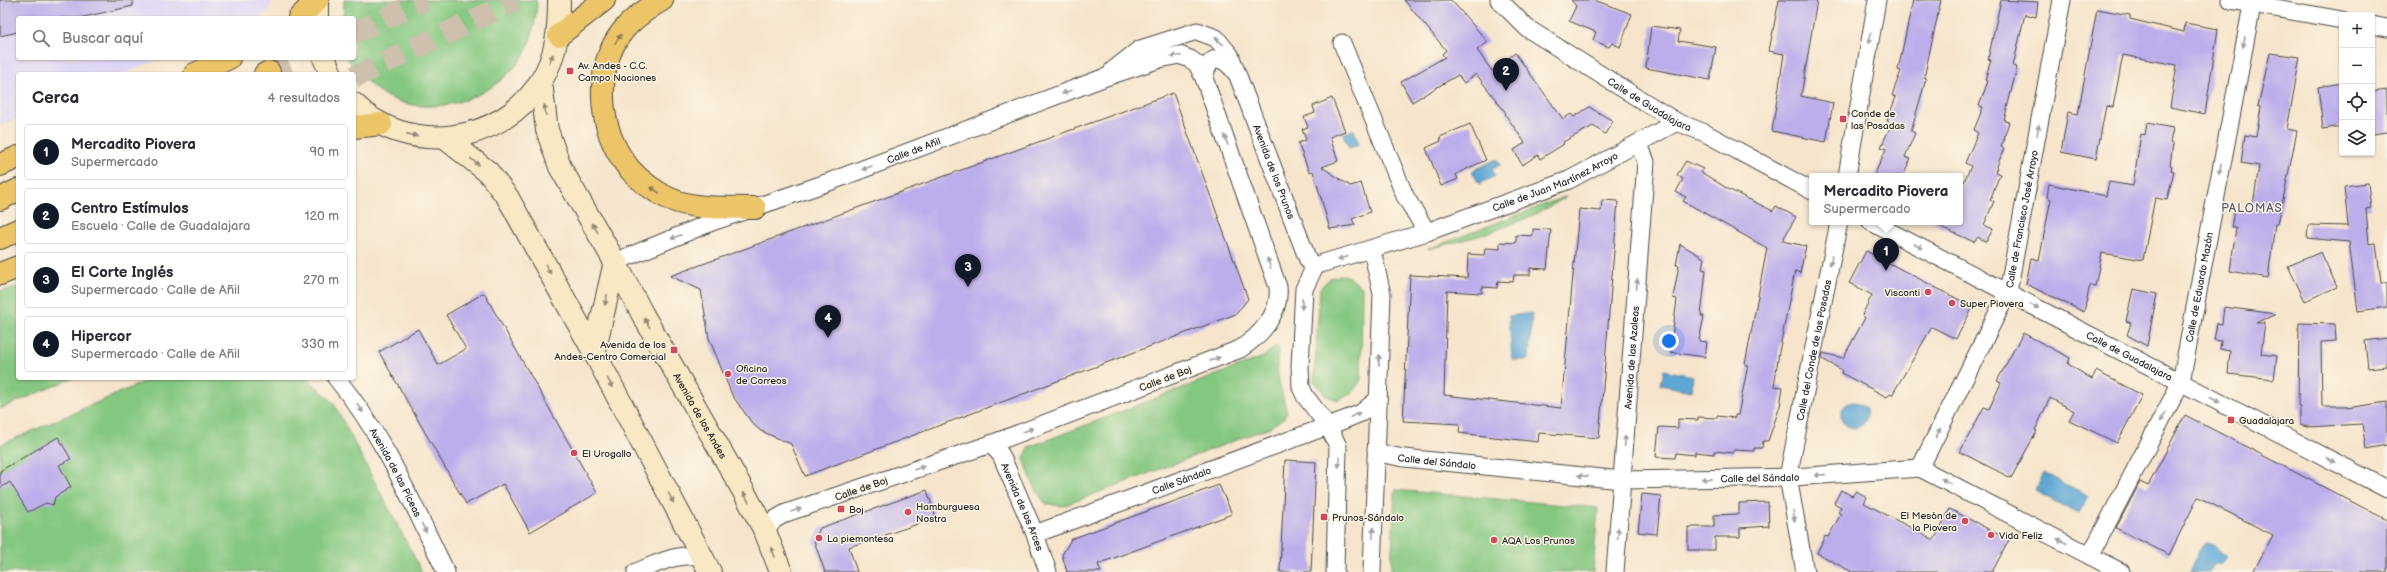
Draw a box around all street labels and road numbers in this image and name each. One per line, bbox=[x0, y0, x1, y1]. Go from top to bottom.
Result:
street label: Calle de Guadalajara bbox=[1605, 76, 1693, 134]
street label: Avenida de los Prunos bbox=[1250, 123, 1297, 221]
street label: Calle de Añil bbox=[885, 135, 942, 166]
street label: Calle de Francisco José Arroyo bbox=[2004, 149, 2041, 289]
street label: Calle de Juan Martínez Arroyo bbox=[1491, 150, 1620, 215]
street label: Calle de Eduardo Mazón bbox=[2184, 231, 2216, 343]
street label: Calle del Conde de las Posadas bbox=[1794, 279, 1834, 422]
street label: Avenida de las Azaleas bbox=[1622, 305, 1642, 410]
street label: Calle de Guadalajara bbox=[2084, 329, 2174, 384]
street label: Calle de Boj bbox=[1138, 363, 1193, 394]
street label: Avenida de los Andes bbox=[670, 371, 729, 461]
street label: Avenida de las Píceas bbox=[366, 426, 424, 519]
street label: Calle del Sándalo bbox=[1396, 452, 1477, 472]
street label: Avenida de los Arces bbox=[998, 461, 1045, 553]
street label: Calle Sándalo bbox=[1150, 464, 1213, 497]
street label: Calle del Sándalo bbox=[1720, 472, 1800, 485]
street label: Calle de Boj bbox=[833, 474, 889, 504]

